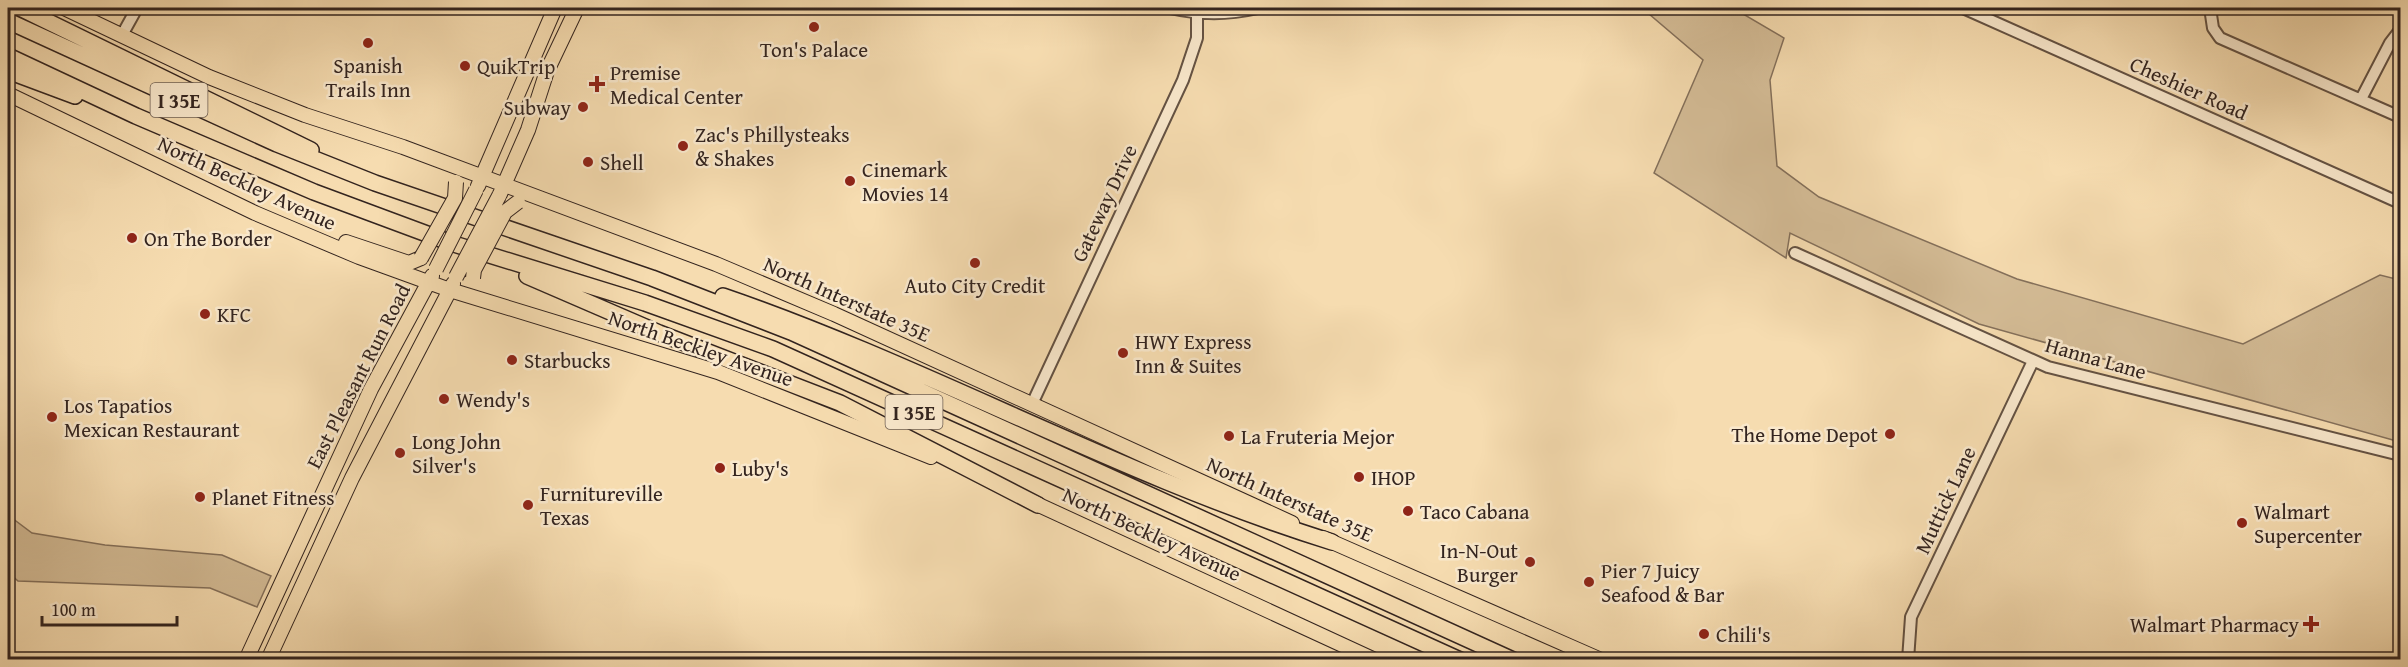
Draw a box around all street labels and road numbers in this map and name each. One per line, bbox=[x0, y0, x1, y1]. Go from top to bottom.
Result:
street label: Cheshier Road bbox=[2125, 48, 2254, 128]
road number: I 35E bbox=[150, 83, 207, 117]
street label: North Beckley Avenue bbox=[153, 128, 341, 238]
street label: Gateway Drive bbox=[1063, 139, 1145, 267]
street label: North Interstate 35E bbox=[759, 248, 936, 350]
street label: East Pleasant Run Road bbox=[298, 277, 418, 474]
street label: North Beckley Avenue bbox=[604, 302, 798, 394]
street label: Hanna Lane bbox=[2042, 329, 2150, 387]
road number: I 35E bbox=[886, 395, 942, 429]
street label: Muttick Lane bbox=[1907, 441, 1983, 559]
street label: North Interstate 35E bbox=[1202, 448, 1379, 550]
street label: North Beckley Avenue bbox=[1058, 479, 1246, 589]

